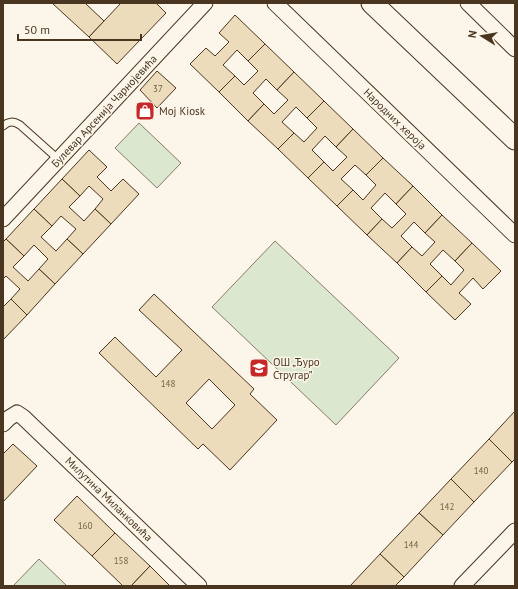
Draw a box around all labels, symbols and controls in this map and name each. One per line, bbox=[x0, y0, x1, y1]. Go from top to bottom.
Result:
scale bar bbox=[18, 16, 141, 42]
north arrow bbox=[462, 16, 502, 56]
text: 50 m bbox=[24, 22, 50, 37]
text: N bbox=[465, 29, 480, 39]
street label: Булевар Арсенија Чарнојевића bbox=[48, 52, 160, 170]
house number: 37 bbox=[153, 83, 163, 94]
street label: Народних хероја bbox=[361, 85, 429, 153]
shop icon: Moj Kiosk bbox=[134, 100, 156, 122]
place label: Moj Kiosk bbox=[159, 104, 206, 118]
place label: ОШ „Ђуро Стругар” bbox=[273, 355, 320, 382]
school or university icon: ОШ „Ђуро Стругар” bbox=[248, 357, 270, 379]
house number: 148 bbox=[161, 378, 175, 389]
street label: Милутина Миланковића bbox=[63, 454, 155, 544]
house number: 140 bbox=[474, 465, 488, 476]
house number: 142 bbox=[440, 501, 454, 512]
house number: 160 bbox=[78, 520, 92, 531]
house number: 144 bbox=[404, 539, 418, 550]
house number: 158 bbox=[114, 555, 128, 566]

